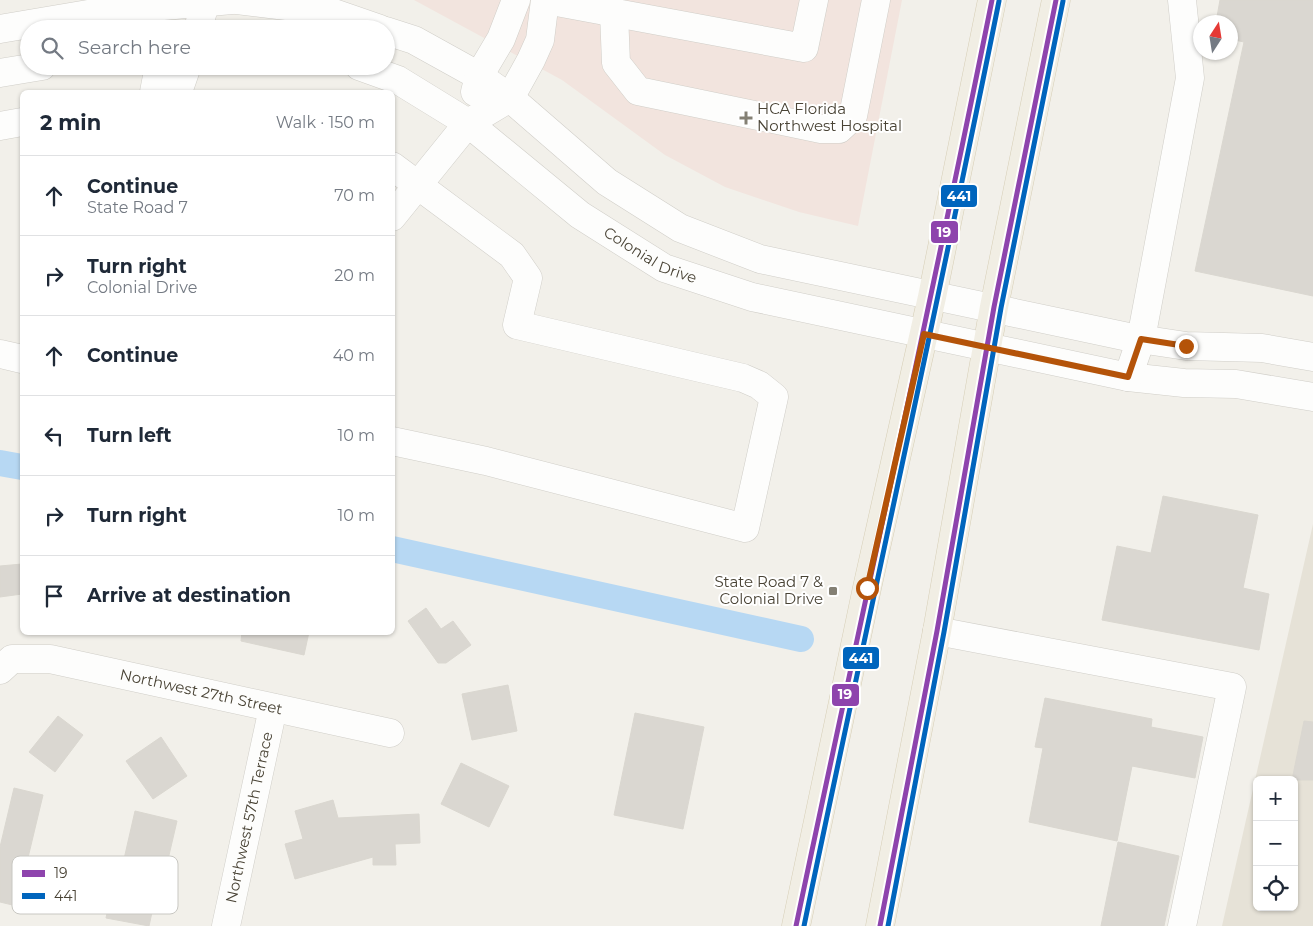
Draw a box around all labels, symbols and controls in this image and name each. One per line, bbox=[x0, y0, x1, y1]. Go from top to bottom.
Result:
north arrow bbox=[1193, 15, 1238, 60]
search box bbox=[20, 20, 395, 75]
icon: search bbox=[38, 34, 66, 62]
text: Search here bbox=[78, 36, 191, 59]
place label: HCA Florida Northwest Hospital bbox=[757, 99, 902, 135]
text: 2 min bbox=[40, 110, 101, 135]
marker: HCA Florida Northwest Hospital bbox=[739, 111, 753, 125]
text: Walk · 150 m bbox=[276, 113, 375, 132]
text: Continue bbox=[87, 175, 178, 198]
icon: ahead bbox=[40, 182, 68, 210]
line badge: 441 bbox=[940, 184, 978, 208]
text: 70 m bbox=[334, 186, 375, 205]
text: 441 bbox=[947, 187, 971, 205]
text: State Road 7 bbox=[87, 198, 188, 217]
line badge: 19 bbox=[930, 220, 959, 244]
street label: Colonial Drive bbox=[600, 222, 699, 287]
text: 19 bbox=[937, 223, 951, 241]
text: Turn right bbox=[87, 255, 187, 278]
icon: right bbox=[40, 262, 68, 290]
text: 20 m bbox=[334, 266, 375, 285]
text: Colonial Drive bbox=[87, 278, 197, 297]
route end bbox=[1175, 335, 1198, 358]
icon: ahead bbox=[40, 342, 68, 370]
text: Continue bbox=[87, 344, 178, 367]
text: 40 m bbox=[333, 346, 375, 365]
icon: left bbox=[40, 422, 68, 450]
text: Turn left bbox=[87, 424, 172, 447]
text: 10 m bbox=[337, 426, 375, 445]
icon: right bbox=[40, 502, 68, 530]
text: Turn right bbox=[87, 504, 187, 527]
text: 10 m bbox=[337, 506, 375, 525]
place label: State Road 7 & Colonial Drive bbox=[714, 572, 823, 608]
route start bbox=[856, 577, 879, 600]
icon: arrive bbox=[40, 582, 68, 610]
text: Arrive at destination bbox=[87, 584, 291, 607]
marker: State Road 7 & Colonial Drive bbox=[827, 585, 839, 597]
line badge: 441 bbox=[842, 646, 880, 670]
text: 441 bbox=[849, 649, 873, 667]
street label: Northwest 27th Street bbox=[118, 664, 284, 718]
line badge: 19 bbox=[831, 683, 860, 707]
text: 19 bbox=[838, 685, 852, 703]
street label: Northwest 57th Terrace bbox=[221, 730, 277, 905]
map controls bbox=[1253, 776, 1298, 911]
button: + bbox=[1253, 776, 1298, 821]
button: − bbox=[1253, 821, 1298, 866]
legend bbox=[12, 856, 178, 914]
text: 19 bbox=[54, 864, 68, 882]
button: locate bbox=[1253, 866, 1298, 911]
text: 441 bbox=[54, 887, 77, 905]

